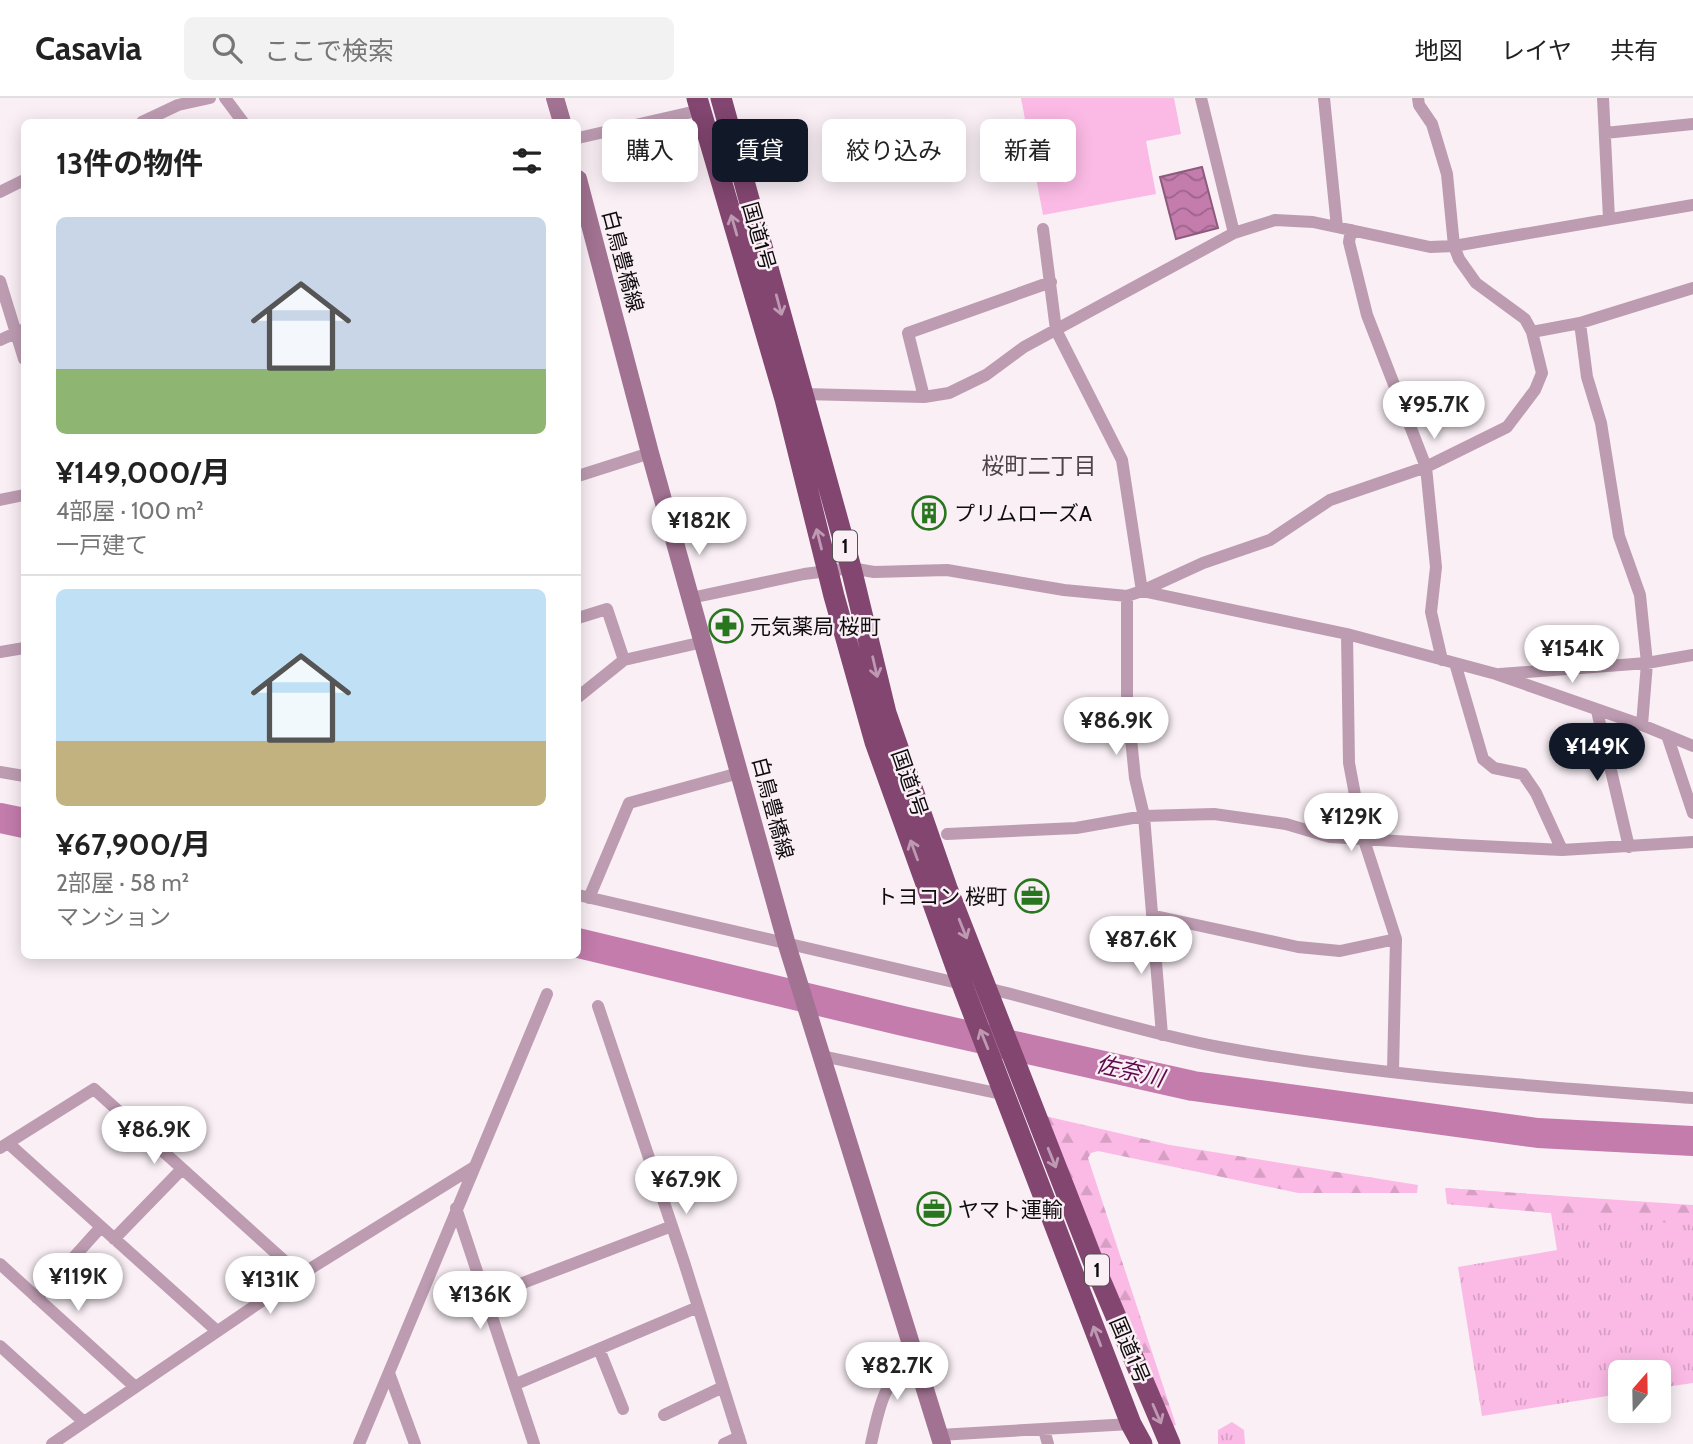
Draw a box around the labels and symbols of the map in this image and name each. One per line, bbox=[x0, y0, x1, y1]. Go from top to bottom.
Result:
street label: 国道1号 bbox=[737, 199, 781, 273]
street label: 白鳥豊橋線 bbox=[597, 207, 649, 315]
one-way arrow bbox=[727, 214, 740, 236]
one-way arrow bbox=[773, 293, 786, 316]
pin: ¥95.7K bbox=[1377, 382, 1491, 441]
district label: 桜町二丁目 bbox=[982, 452, 1097, 480]
building icon: プリムローズA bbox=[910, 494, 948, 532]
pin: ¥182K bbox=[650, 498, 748, 557]
place label: プリムローズA bbox=[954, 501, 1092, 526]
one-way arrow bbox=[812, 528, 825, 551]
road number: 1 bbox=[833, 530, 857, 561]
pharmacy icon: 元気薬局 桜町 bbox=[707, 607, 745, 645]
place label: 元気薬局 桜町 bbox=[750, 614, 881, 639]
pin: ¥154K bbox=[1523, 626, 1621, 685]
one-way arrow bbox=[869, 655, 882, 678]
pin: ¥86.9K bbox=[1059, 698, 1173, 757]
pin: ¥149K bbox=[1548, 724, 1646, 783]
street label: 国道1号 bbox=[887, 746, 933, 820]
street label: 白鳥豊橋線 bbox=[747, 754, 799, 862]
pin: ¥129K bbox=[1302, 794, 1400, 853]
one-way arrow bbox=[907, 840, 919, 862]
office icon: トヨコン 桜町 bbox=[1013, 877, 1051, 915]
place label: トヨコン 桜町 bbox=[876, 884, 1007, 909]
pin: ¥87.6K bbox=[1084, 916, 1198, 976]
one-way arrow bbox=[957, 918, 970, 939]
one-way arrow bbox=[976, 1029, 989, 1051]
water label: 佐奈川 bbox=[1093, 1050, 1170, 1093]
pin: ¥86.9K bbox=[97, 1107, 211, 1166]
one-way arrow bbox=[1047, 1147, 1060, 1169]
pin: ¥67.9K bbox=[629, 1156, 743, 1216]
office icon: ヤマト運輸 bbox=[915, 1190, 953, 1228]
place label: ヤマト運輸 bbox=[958, 1197, 1063, 1222]
pin: ¥119K bbox=[29, 1254, 127, 1313]
road number: 1 bbox=[1085, 1254, 1109, 1286]
pin: ¥131K bbox=[221, 1256, 319, 1316]
pin: ¥136K bbox=[431, 1272, 529, 1331]
street label: 国道1号 bbox=[1105, 1313, 1155, 1387]
one-way arrow bbox=[1090, 1325, 1103, 1347]
pin: ¥82.7K bbox=[840, 1342, 954, 1402]
north arrow bbox=[1608, 1360, 1671, 1423]
one-way arrow bbox=[1151, 1403, 1164, 1424]

